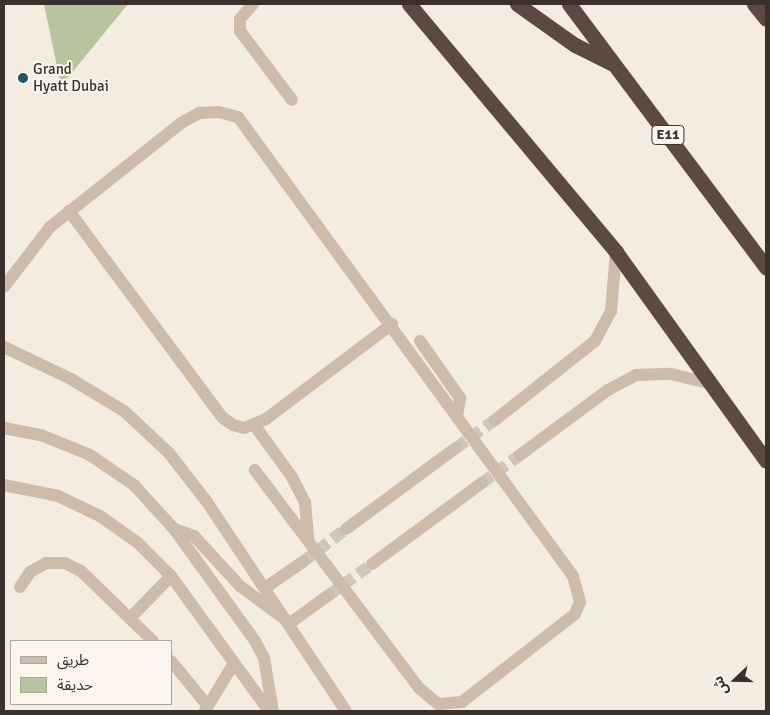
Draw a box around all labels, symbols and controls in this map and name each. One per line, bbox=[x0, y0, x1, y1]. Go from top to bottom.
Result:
place label: Grand Hyatt Dubai bbox=[33, 60, 109, 95]
marker: Grand Hyatt Dubai bbox=[17, 72, 29, 84]
road number: E11 bbox=[650, 124, 686, 146]
legend bbox=[10, 640, 172, 705]
text: طريق bbox=[57, 651, 89, 669]
north arrow bbox=[710, 655, 760, 705]
text: ش bbox=[709, 674, 732, 698]
text: حديقة bbox=[57, 676, 93, 694]

